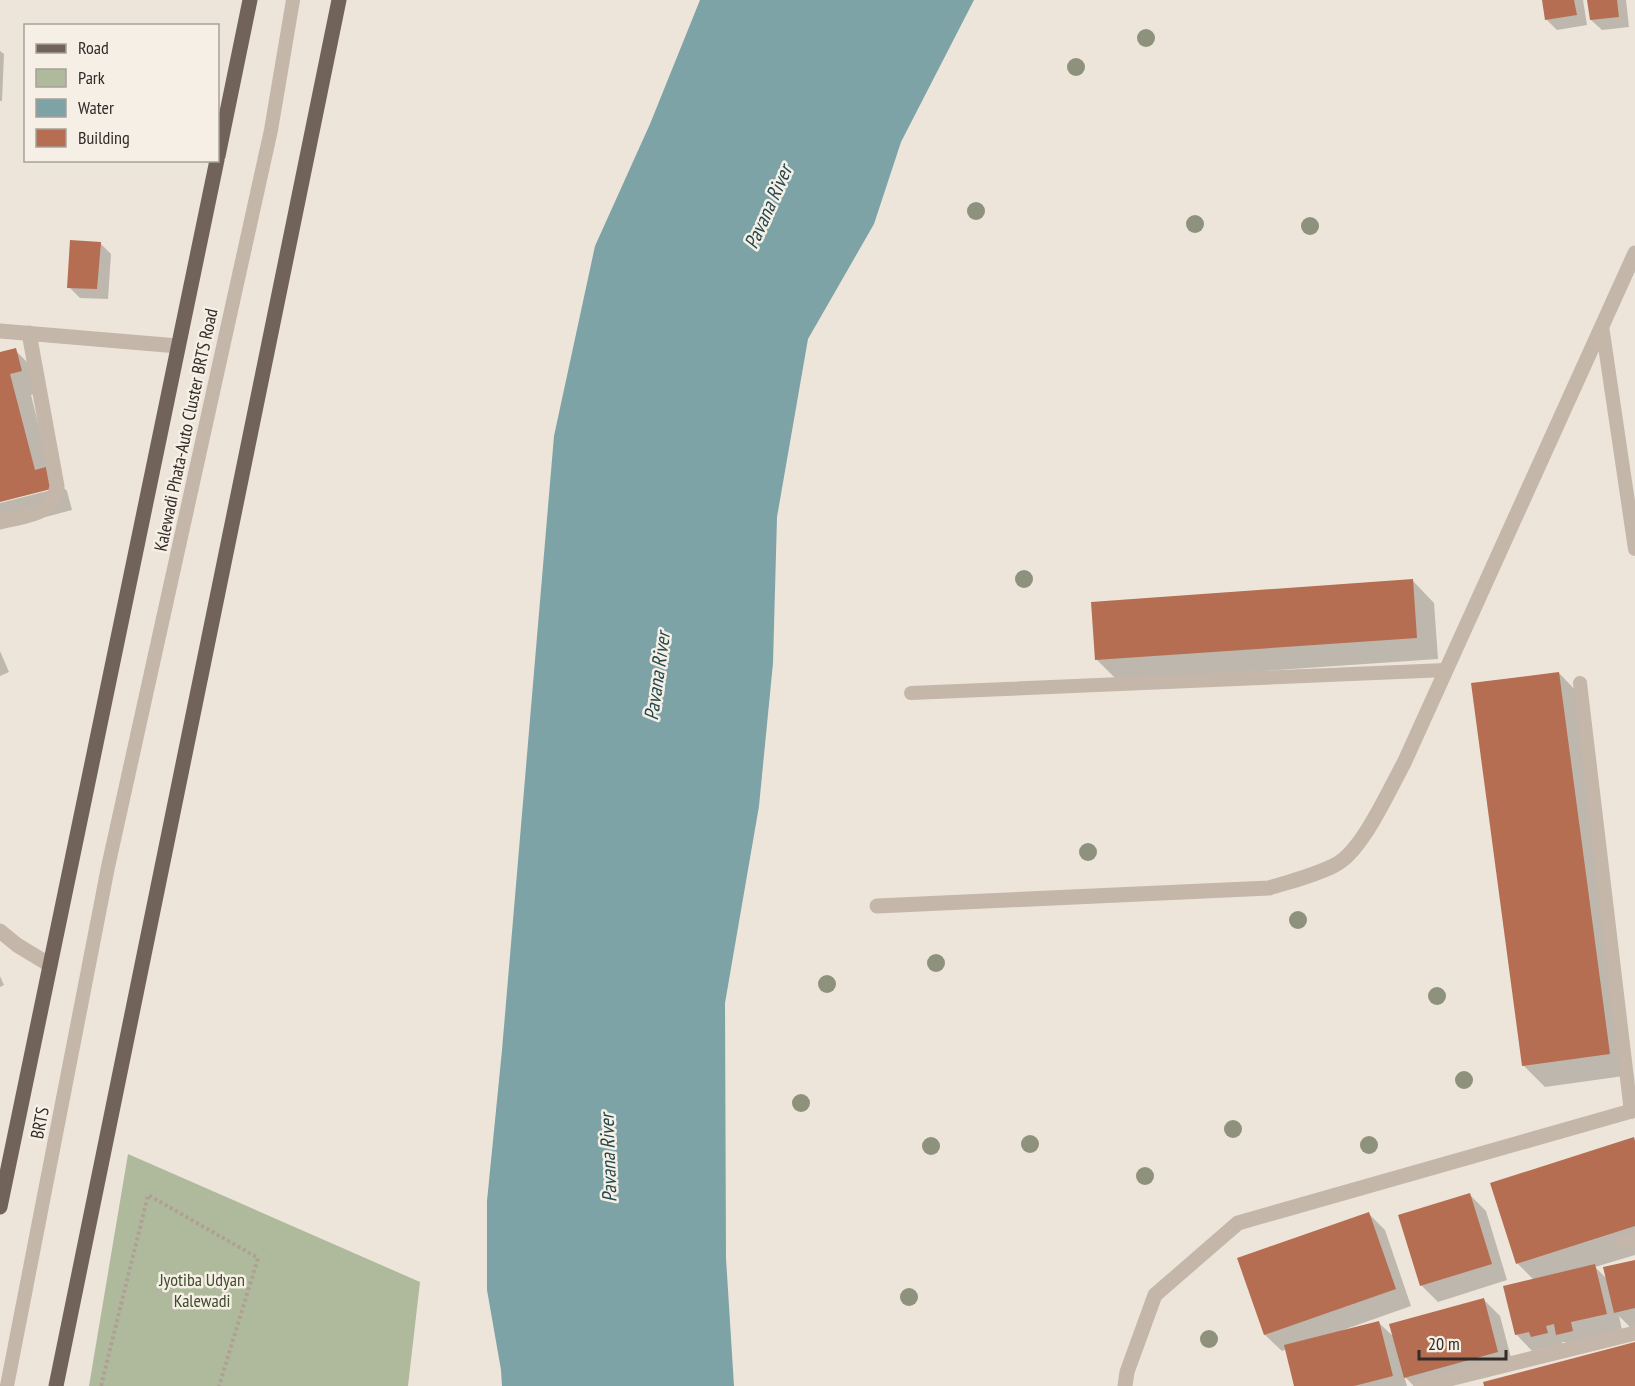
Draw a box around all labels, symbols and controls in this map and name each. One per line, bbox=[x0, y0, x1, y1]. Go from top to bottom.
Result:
legend bbox=[24, 24, 219, 162]
text: Road bbox=[78, 36, 109, 59]
text: Park bbox=[78, 66, 105, 89]
text: Water bbox=[78, 96, 114, 119]
text: Building bbox=[78, 126, 130, 149]
water label: Pavana River bbox=[738, 159, 799, 253]
street label: Kalewadi Phata-Auto Cluster BRTS Road bbox=[149, 306, 223, 553]
water label: Pavana River bbox=[638, 628, 676, 722]
street label: BRTS bbox=[25, 1105, 54, 1141]
water label: Pavana River bbox=[593, 1111, 623, 1203]
park label: Jyotiba Udyan Kalewadi bbox=[158, 1268, 245, 1312]
scale bar bbox=[1419, 1323, 1506, 1361]
text: 20 m bbox=[1428, 1332, 1460, 1355]

